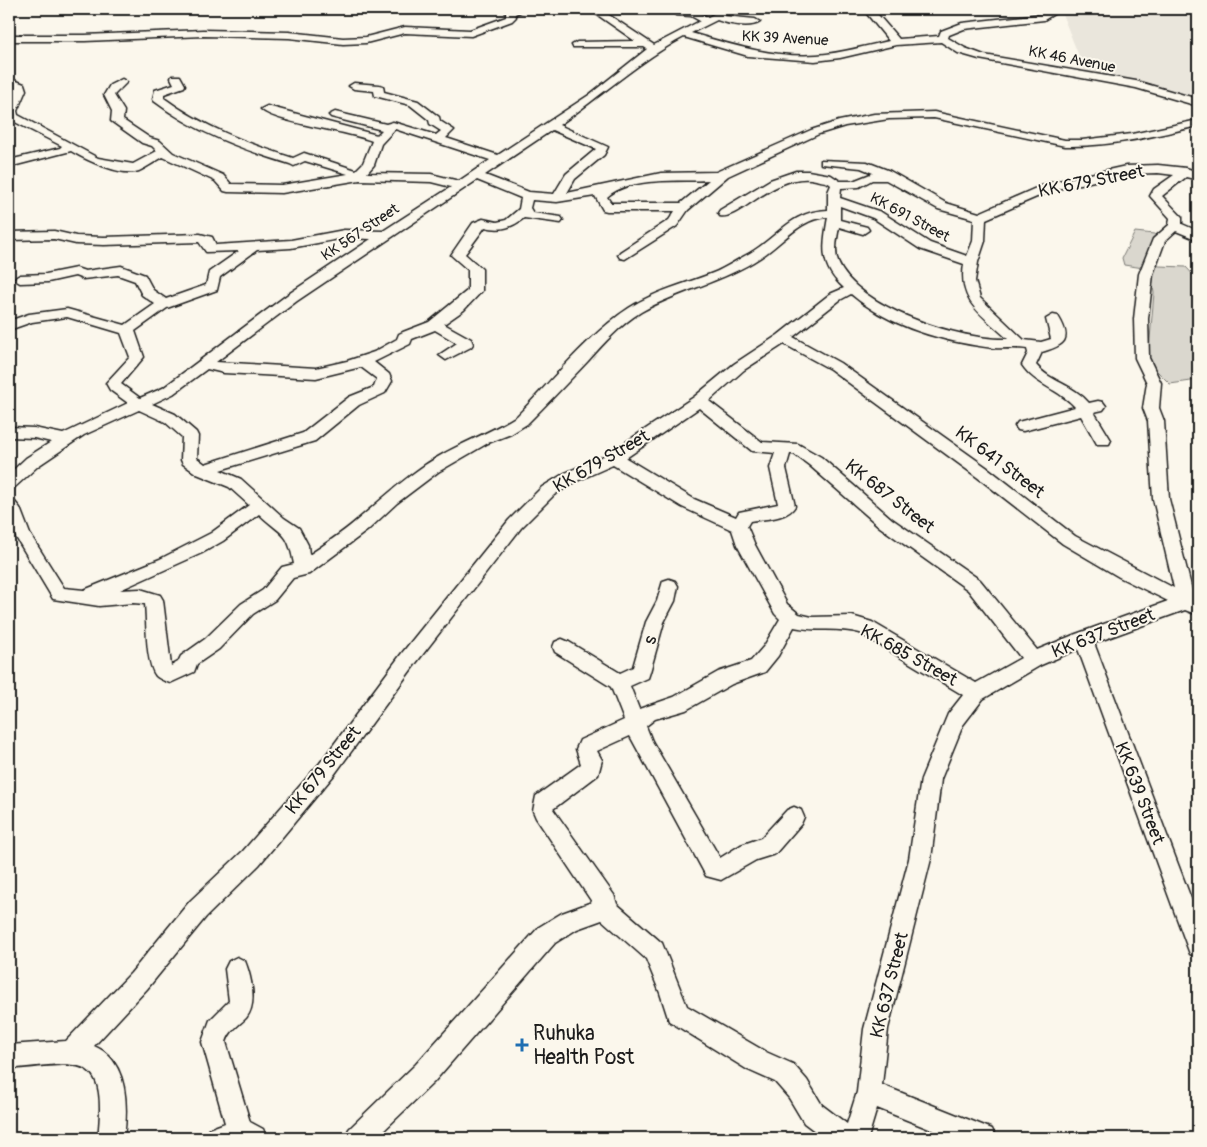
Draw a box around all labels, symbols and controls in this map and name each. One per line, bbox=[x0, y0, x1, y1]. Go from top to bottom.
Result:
street label: KK 39 Avenue bbox=[741, 27, 829, 50]
street label: KK 46 Avenue bbox=[1027, 42, 1118, 77]
street label: KK 679 Street bbox=[1036, 160, 1147, 203]
street label: KK 691 Street bbox=[867, 188, 954, 247]
street label: KK 567 Street bbox=[318, 199, 404, 265]
street label: KK 641 Street bbox=[950, 421, 1050, 504]
street label: KK 679 Street bbox=[549, 424, 654, 498]
street label: KK 687 Street bbox=[840, 454, 940, 539]
street label: KK 637 Street bbox=[1048, 603, 1159, 664]
street label: KK 685 Street bbox=[856, 619, 962, 692]
street label: s bbox=[638, 633, 663, 647]
street label: KK 679 Street bbox=[281, 721, 367, 819]
street label: KK 639 Street bbox=[1109, 739, 1170, 848]
street label: KK 637 Street bbox=[865, 929, 914, 1040]
place label: Ruhuka Health Post bbox=[533, 1020, 635, 1071]
marker: Ruhuka Health Post bbox=[515, 1038, 529, 1052]

